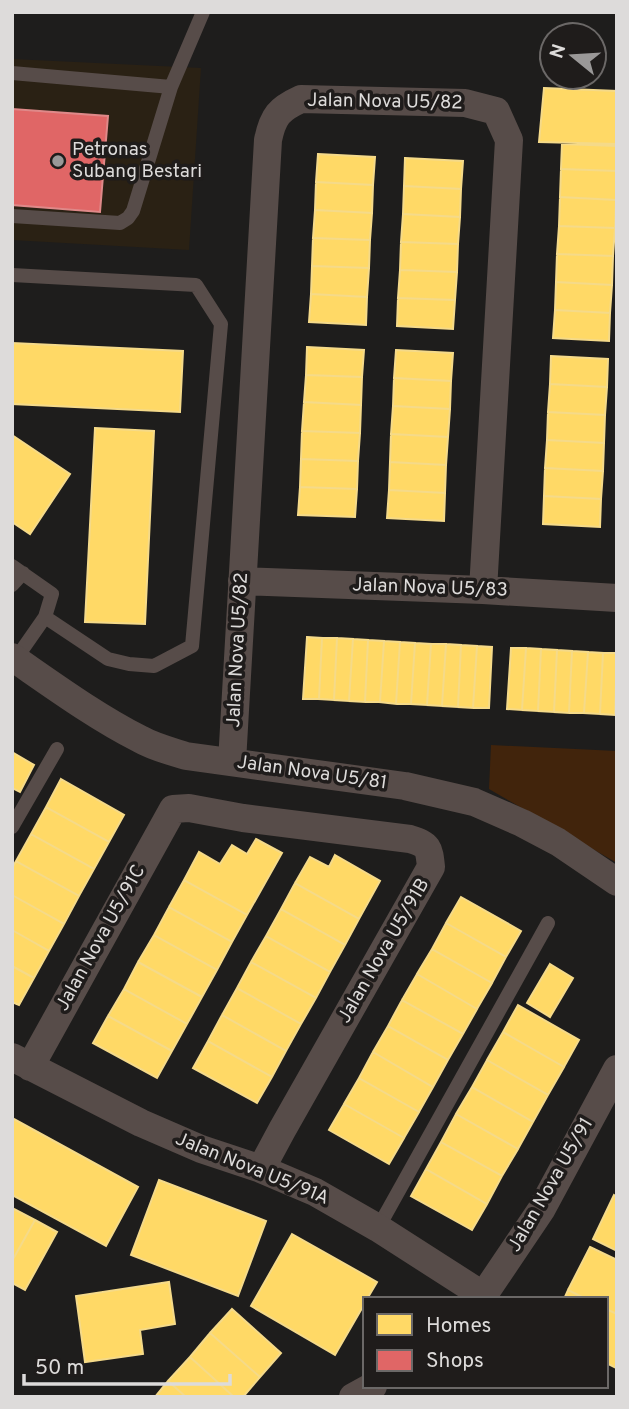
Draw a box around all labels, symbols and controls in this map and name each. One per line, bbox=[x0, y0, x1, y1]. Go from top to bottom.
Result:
north arrow bbox=[538, 21, 608, 91]
text: N bbox=[545, 41, 572, 62]
street label: Jalan Nova U5/82 bbox=[307, 89, 463, 115]
place label: Petronas Subang Bestari bbox=[72, 138, 202, 184]
marker: Petronas Subang Bestari bbox=[50, 153, 66, 169]
street label: Jalan Nova U5/82 bbox=[222, 572, 254, 728]
street label: Jalan Nova U5/83 bbox=[352, 573, 508, 603]
street label: Jalan Nova U5/81 bbox=[235, 751, 389, 795]
street label: Jalan Nova U5/91C bbox=[51, 861, 151, 1015]
street label: Jalan Nova U5/91B bbox=[333, 874, 435, 1028]
street label: Jalan Nova U5/91 bbox=[503, 1114, 599, 1256]
street label: Jalan Nova U5/91A bbox=[172, 1127, 332, 1211]
legend bbox=[363, 1297, 608, 1388]
text: Homes bbox=[426, 1313, 491, 1340]
scale bar bbox=[24, 1342, 231, 1386]
text: Shops bbox=[426, 1348, 484, 1375]
text: 50 m bbox=[35, 1355, 84, 1382]

